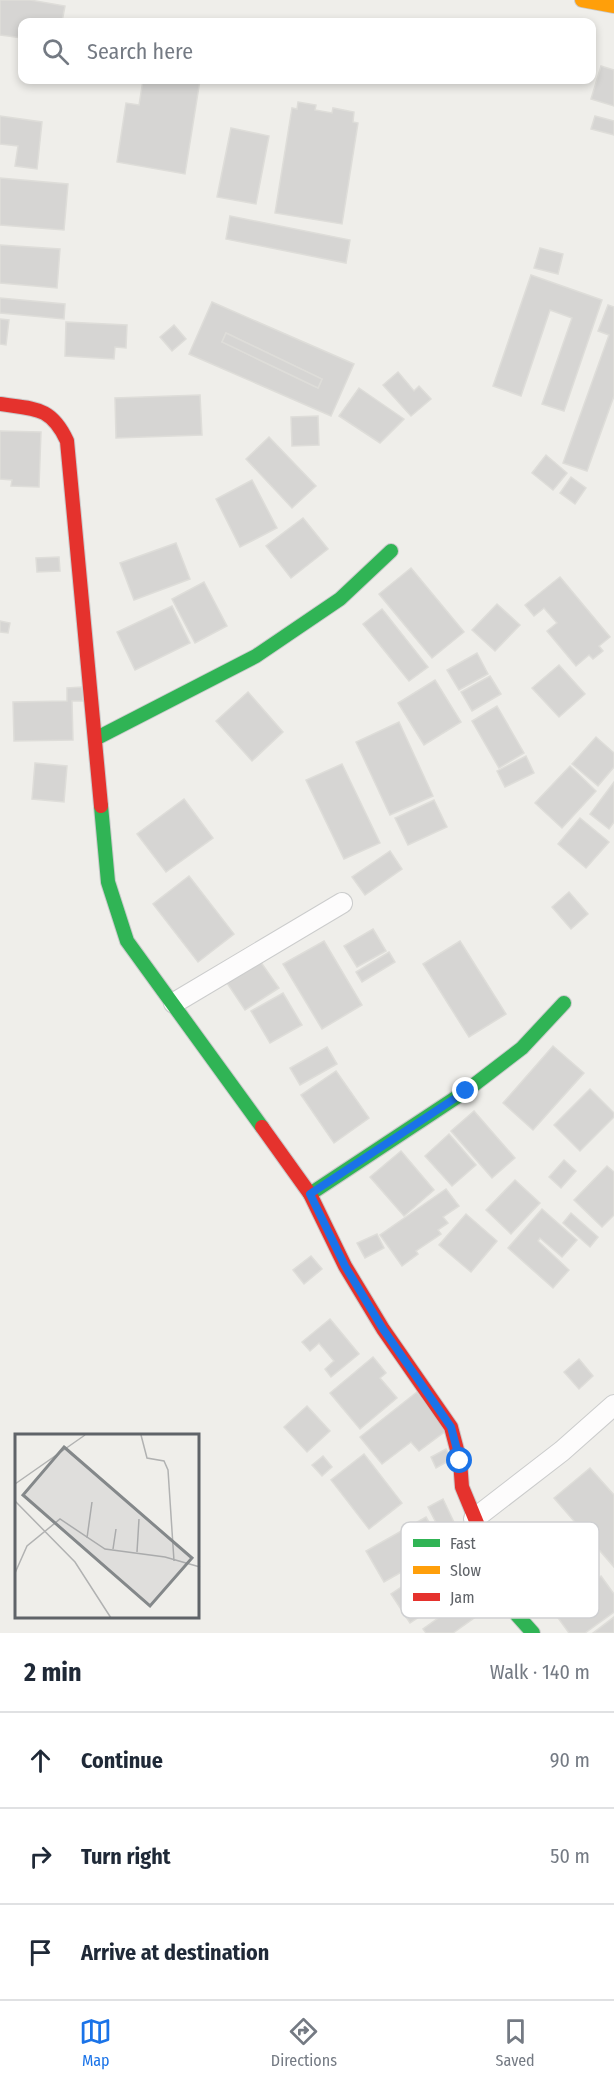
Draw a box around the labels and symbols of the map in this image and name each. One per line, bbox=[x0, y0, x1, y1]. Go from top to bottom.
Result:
route end bbox=[452, 1077, 478, 1103]
inset map bbox=[15, 1434, 200, 1618]
route start bbox=[446, 1447, 472, 1473]
legend bbox=[401, 1522, 599, 1618]
text: Fast bbox=[450, 1534, 477, 1553]
text: Slow bbox=[450, 1561, 481, 1580]
text: Jam bbox=[450, 1588, 475, 1607]

